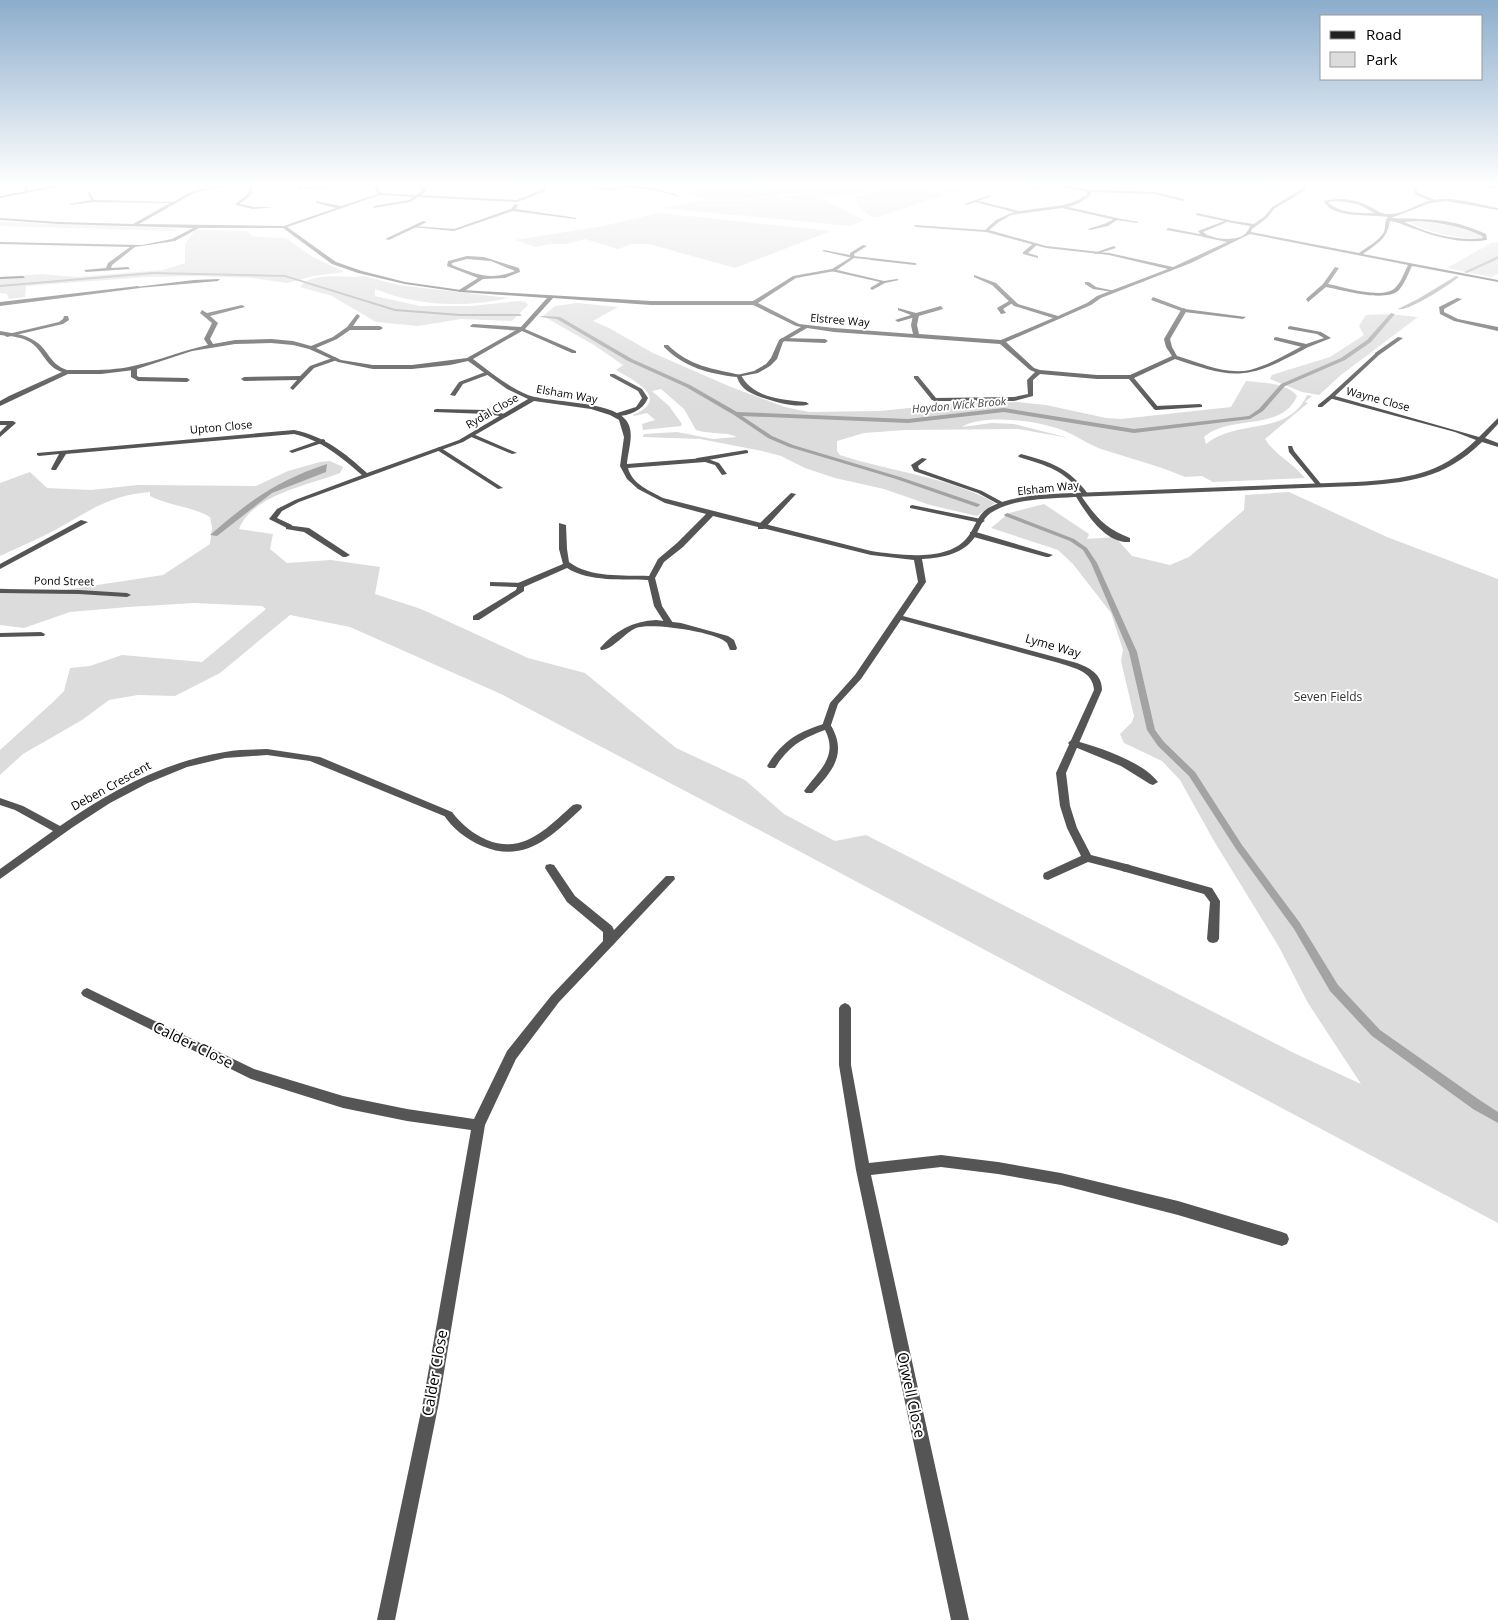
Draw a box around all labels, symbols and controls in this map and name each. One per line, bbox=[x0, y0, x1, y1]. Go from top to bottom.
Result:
legend bbox=[1320, 15, 1483, 80]
text: Road bbox=[1366, 24, 1402, 44]
text: Park bbox=[1366, 49, 1397, 69]
street label: Elstree Way bbox=[810, 309, 871, 330]
street label: Elsham Way bbox=[535, 381, 599, 406]
street label: Wayne Close bbox=[1345, 383, 1412, 414]
street label: Rydal Close bbox=[463, 389, 521, 432]
water label: Haydon Wick Brook bbox=[911, 393, 1007, 416]
street label: Upton Close bbox=[189, 416, 253, 437]
street label: Elsham Way bbox=[1016, 477, 1080, 498]
street label: Pond Street bbox=[34, 572, 94, 589]
street label: Lyme Way bbox=[1023, 629, 1084, 662]
park label: Seven Fields bbox=[1294, 688, 1363, 705]
street label: Deben Crescent bbox=[68, 757, 154, 815]
street label: Calder Close bbox=[150, 1016, 237, 1072]
street label: Calder Close bbox=[417, 1328, 451, 1417]
street label: Orwell Close bbox=[893, 1350, 931, 1439]

